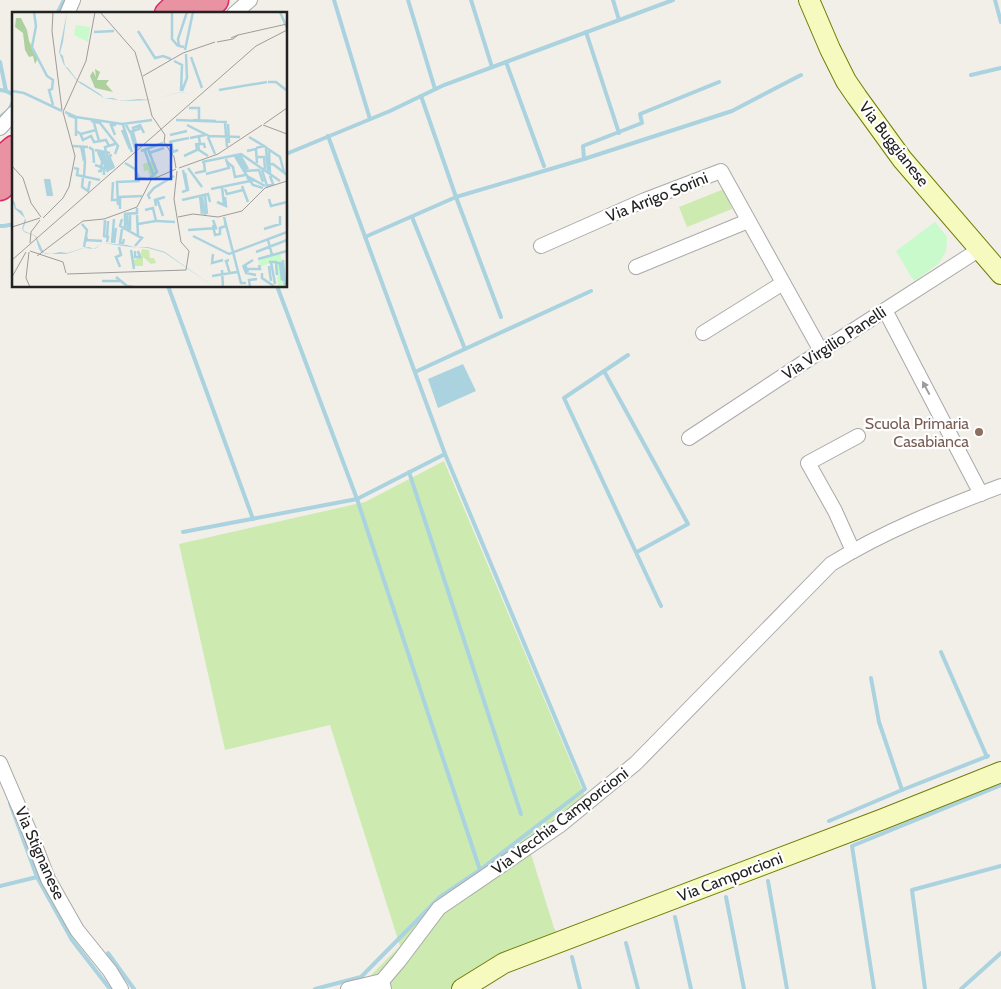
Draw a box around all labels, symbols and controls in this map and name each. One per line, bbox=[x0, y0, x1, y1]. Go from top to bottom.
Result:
inset map bbox=[12, 12, 288, 288]
street label: Via Buggianese bbox=[855, 98, 933, 190]
street label: Via Arrigo Sorini bbox=[603, 168, 711, 226]
street label: Via Virgilio Panelli bbox=[779, 302, 889, 384]
one-way arrow bbox=[922, 381, 930, 396]
place label: Scuola Primaria Casabianca bbox=[865, 414, 969, 451]
marker: Scuola Primaria Casabianca bbox=[973, 426, 985, 438]
street label: Via Vecchia Camporcioni bbox=[488, 764, 632, 878]
street label: Via Stignanese bbox=[11, 804, 69, 902]
street label: Via Camporcioni bbox=[675, 848, 785, 906]

